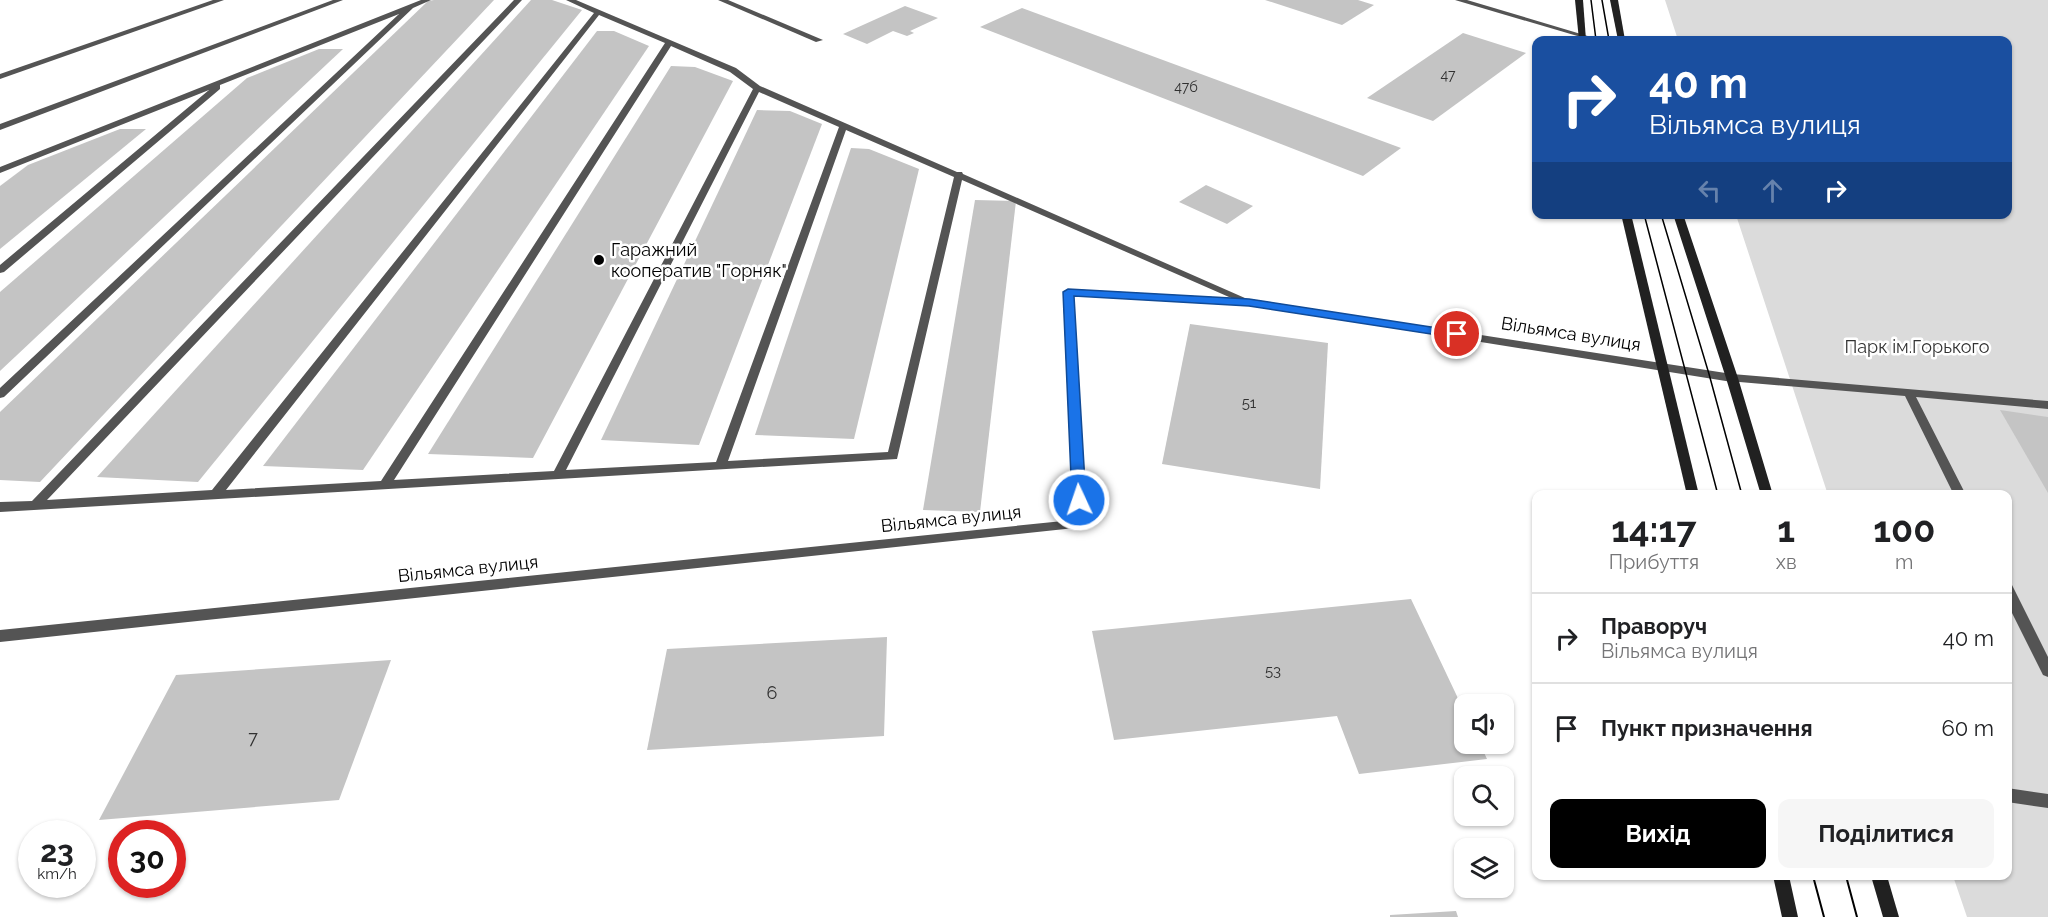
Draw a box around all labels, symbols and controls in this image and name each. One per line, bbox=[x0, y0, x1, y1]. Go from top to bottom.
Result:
text: 40 m bbox=[1649, 59, 1748, 108]
icon: right bbox=[1550, 60, 1628, 138]
house number: 47 bbox=[1440, 67, 1456, 83]
house number: 47б bbox=[1174, 79, 1198, 95]
text: Вільямса вулиця bbox=[1649, 109, 1861, 140]
icon: left bbox=[1693, 174, 1726, 207]
icon: ahead bbox=[1756, 174, 1789, 207]
icon: right bbox=[1819, 174, 1852, 207]
place label: Гаражний кооператив "Горняк" bbox=[611, 239, 787, 281]
marker: Гаражний кооператив "Горняк" bbox=[592, 253, 606, 267]
pin bbox=[1431, 308, 1482, 359]
street label: Вільямса вулиця bbox=[1500, 312, 1642, 355]
icon: arrive bbox=[1440, 317, 1473, 350]
park label: Парк iм.Горького bbox=[1844, 336, 1990, 357]
house number: 51 bbox=[1242, 394, 1257, 412]
position arrow bbox=[1047, 468, 1111, 532]
street label: Вільямса вулиця bbox=[880, 501, 1022, 536]
text: 14:17 bbox=[1611, 508, 1697, 550]
text: 1 bbox=[1777, 508, 1795, 550]
text: 100 bbox=[1873, 508, 1935, 550]
text: Прибуття bbox=[1609, 550, 1699, 574]
text: хв bbox=[1776, 550, 1797, 574]
text: m bbox=[1895, 550, 1913, 574]
street label: Вільямса вулиця bbox=[397, 551, 539, 586]
text: Праворуч bbox=[1601, 613, 1707, 639]
icon: right bbox=[1550, 622, 1583, 655]
text: 40 m bbox=[1943, 625, 1994, 651]
text: Вільямса вулиця bbox=[1601, 639, 1758, 663]
house number: 53 bbox=[1265, 662, 1281, 680]
house number: 6 bbox=[767, 682, 778, 703]
map controls bbox=[1454, 694, 1514, 898]
button: sound bbox=[1454, 694, 1514, 754]
icon: arrive bbox=[1550, 712, 1583, 745]
text: Пункт призначення bbox=[1601, 715, 1813, 741]
text: 60 m bbox=[1941, 715, 1994, 741]
house number: 7 bbox=[248, 727, 258, 748]
button: search bbox=[1454, 766, 1514, 826]
button: Вихід bbox=[1550, 799, 1766, 868]
button: Поділитися bbox=[1778, 799, 1994, 868]
speed limit sign: 30 bbox=[108, 820, 186, 898]
text: 23 bbox=[40, 834, 74, 869]
button: layers bbox=[1454, 838, 1514, 898]
text: km/h bbox=[37, 865, 77, 883]

